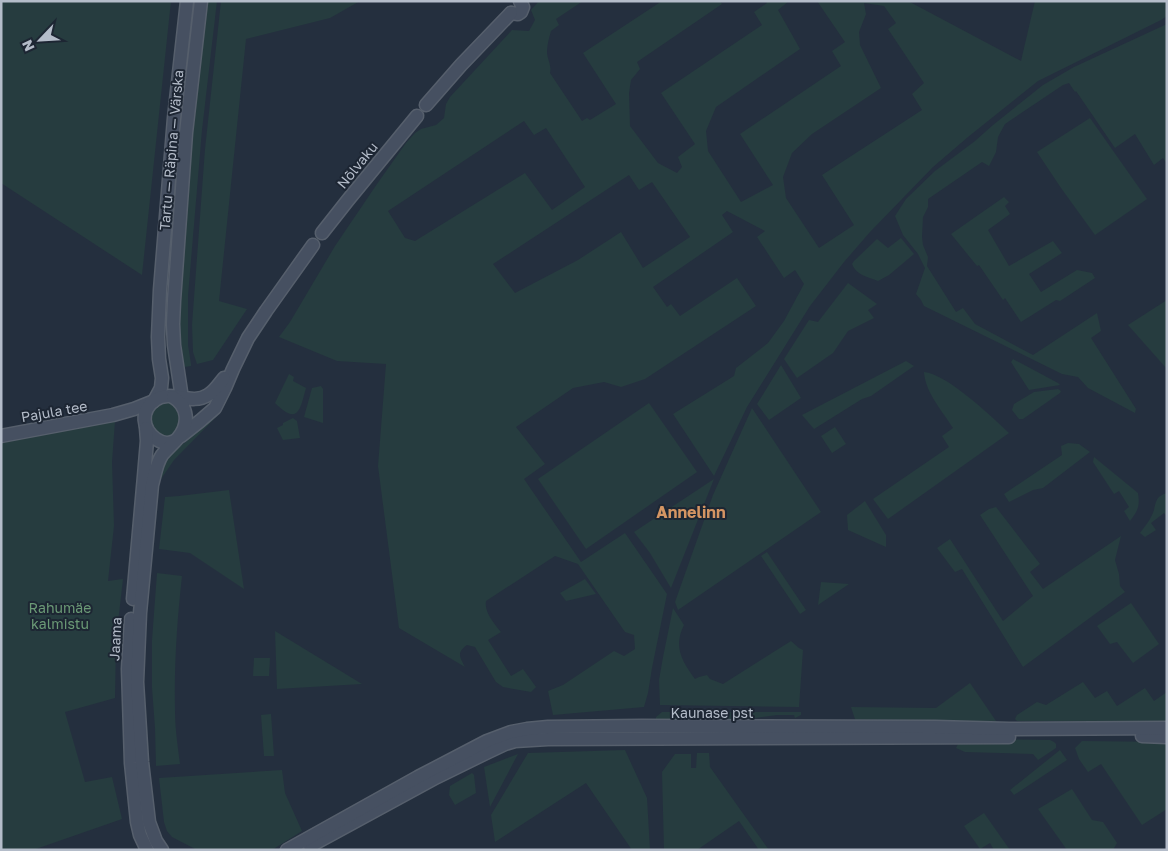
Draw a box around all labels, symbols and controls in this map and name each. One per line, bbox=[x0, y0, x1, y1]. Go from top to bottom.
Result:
north arrow bbox=[15, 15, 65, 65]
text: N bbox=[18, 37, 38, 54]
street label: Tartu — Räpina — Värska bbox=[156, 69, 186, 231]
street label: Nõlvaku bbox=[333, 138, 381, 192]
street label: Pajula tee bbox=[20, 397, 88, 425]
district label: Annelinn bbox=[656, 502, 726, 522]
park label: Rahumäe kalmistu bbox=[29, 599, 91, 632]
street label: Jaama bbox=[105, 617, 125, 661]
street label: Kaunase pst bbox=[670, 704, 754, 721]

